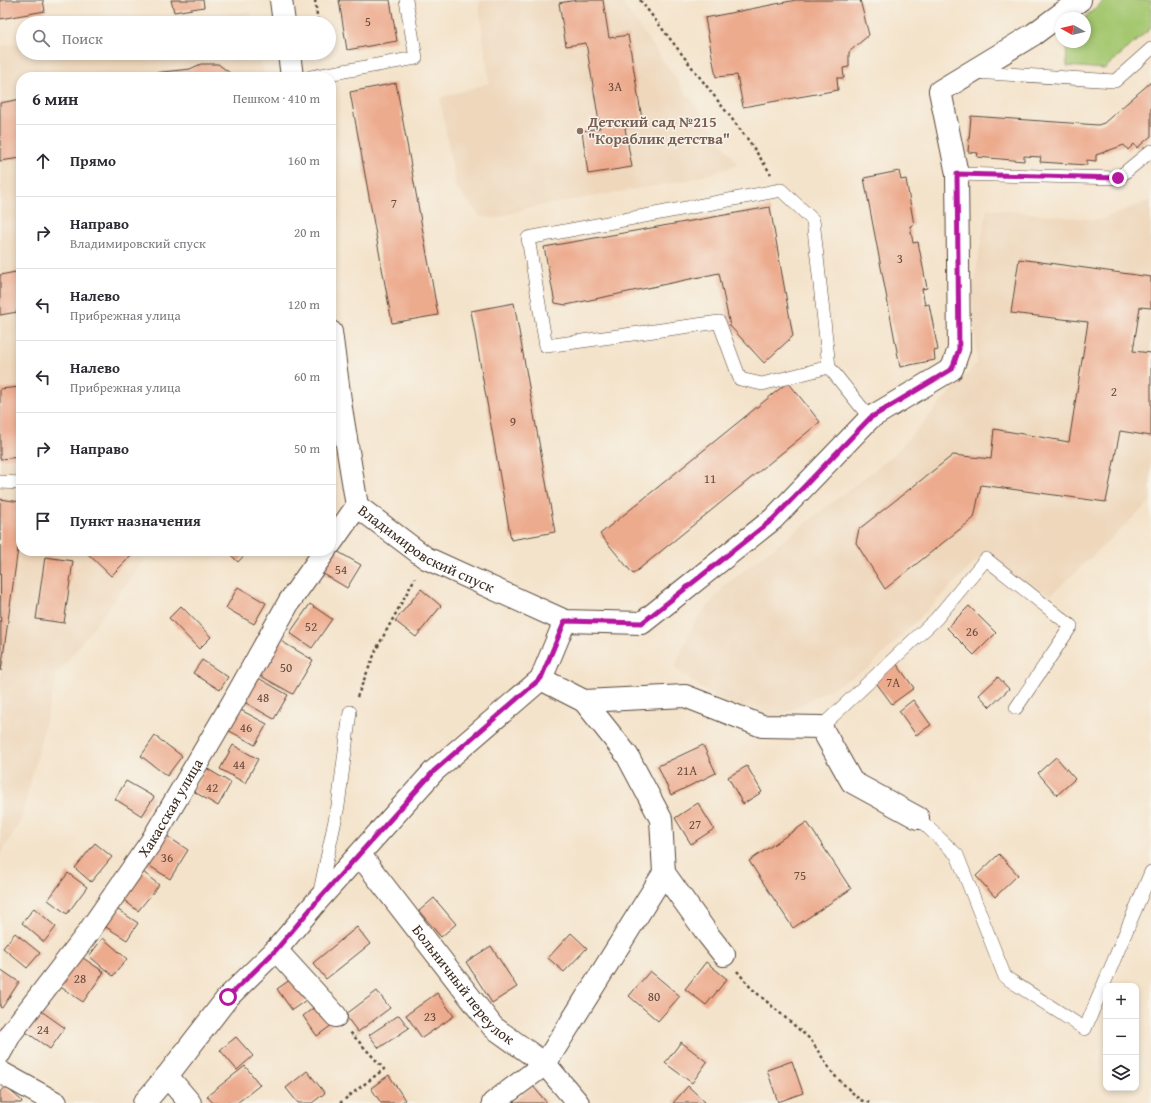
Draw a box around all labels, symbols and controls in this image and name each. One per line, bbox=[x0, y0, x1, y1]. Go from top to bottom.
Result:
house number: 5 bbox=[365, 12, 371, 31]
north arrow bbox=[1055, 12, 1091, 48]
search box bbox=[16, 16, 336, 60]
icon: search bbox=[30, 27, 52, 49]
text: Поиск bbox=[62, 28, 103, 49]
house number: 3А bbox=[608, 77, 622, 96]
text: 6 мин bbox=[32, 86, 78, 111]
text: Пешком · 410 m bbox=[233, 89, 320, 108]
place label: Детский сад №215 "Кораблик детства" bbox=[587, 111, 730, 149]
marker: Детский сад №215 "Кораблик детства" bbox=[575, 126, 585, 136]
icon: ahead bbox=[32, 150, 54, 172]
text: Прямо bbox=[70, 150, 116, 171]
text: 160 m bbox=[288, 151, 320, 170]
route end bbox=[1109, 169, 1127, 187]
house number: 7 bbox=[391, 194, 397, 213]
text: Направо bbox=[70, 213, 129, 234]
icon: right bbox=[32, 222, 54, 244]
text: 20 m bbox=[294, 223, 320, 242]
text: Владимировский спуск bbox=[70, 234, 206, 253]
house number: 3 bbox=[897, 249, 903, 268]
text: Налево bbox=[70, 285, 120, 306]
icon: left bbox=[32, 294, 54, 316]
text: 120 m bbox=[288, 295, 320, 314]
text: Прибрежная улица bbox=[70, 306, 181, 325]
text: Налево bbox=[70, 357, 120, 378]
icon: left bbox=[32, 366, 54, 388]
text: 60 m bbox=[294, 367, 320, 386]
text: Прибрежная улица bbox=[70, 378, 181, 397]
house number: 2 bbox=[1111, 382, 1117, 401]
house number: 9 bbox=[510, 412, 516, 431]
icon: right bbox=[32, 438, 54, 460]
text: Направо bbox=[70, 438, 129, 459]
text: 50 m bbox=[294, 439, 320, 458]
house number: 11 bbox=[704, 469, 716, 488]
street label: Владимировский спуск bbox=[354, 499, 498, 598]
icon: arrive bbox=[32, 510, 54, 532]
text: Пункт назначения bbox=[70, 510, 201, 531]
house number: 54 bbox=[335, 560, 347, 579]
house number: 52 bbox=[305, 617, 317, 636]
house number: 26 bbox=[966, 622, 978, 641]
house number: 50 bbox=[280, 658, 292, 677]
house number: 7А bbox=[886, 673, 900, 692]
house number: 48 bbox=[257, 688, 269, 707]
house number: 46 bbox=[240, 718, 252, 737]
street label: Хакасская улица bbox=[133, 754, 208, 861]
house number: 44 bbox=[233, 755, 245, 774]
house number: 21А bbox=[677, 761, 697, 780]
house number: 42 bbox=[206, 778, 218, 797]
house number: 27 bbox=[689, 815, 701, 834]
house number: 36 bbox=[161, 848, 173, 867]
house number: 75 bbox=[794, 866, 806, 885]
street label: Больничный переулок bbox=[408, 920, 519, 1049]
house number: 28 bbox=[74, 969, 86, 988]
map controls bbox=[1103, 983, 1139, 1091]
button: + bbox=[1103, 983, 1139, 1019]
house number: 80 bbox=[648, 987, 660, 1006]
route start bbox=[219, 988, 237, 1006]
house number: 23 bbox=[424, 1007, 436, 1026]
button: − bbox=[1103, 1019, 1139, 1055]
house number: 24 bbox=[37, 1020, 49, 1039]
button: layers bbox=[1103, 1055, 1139, 1091]

